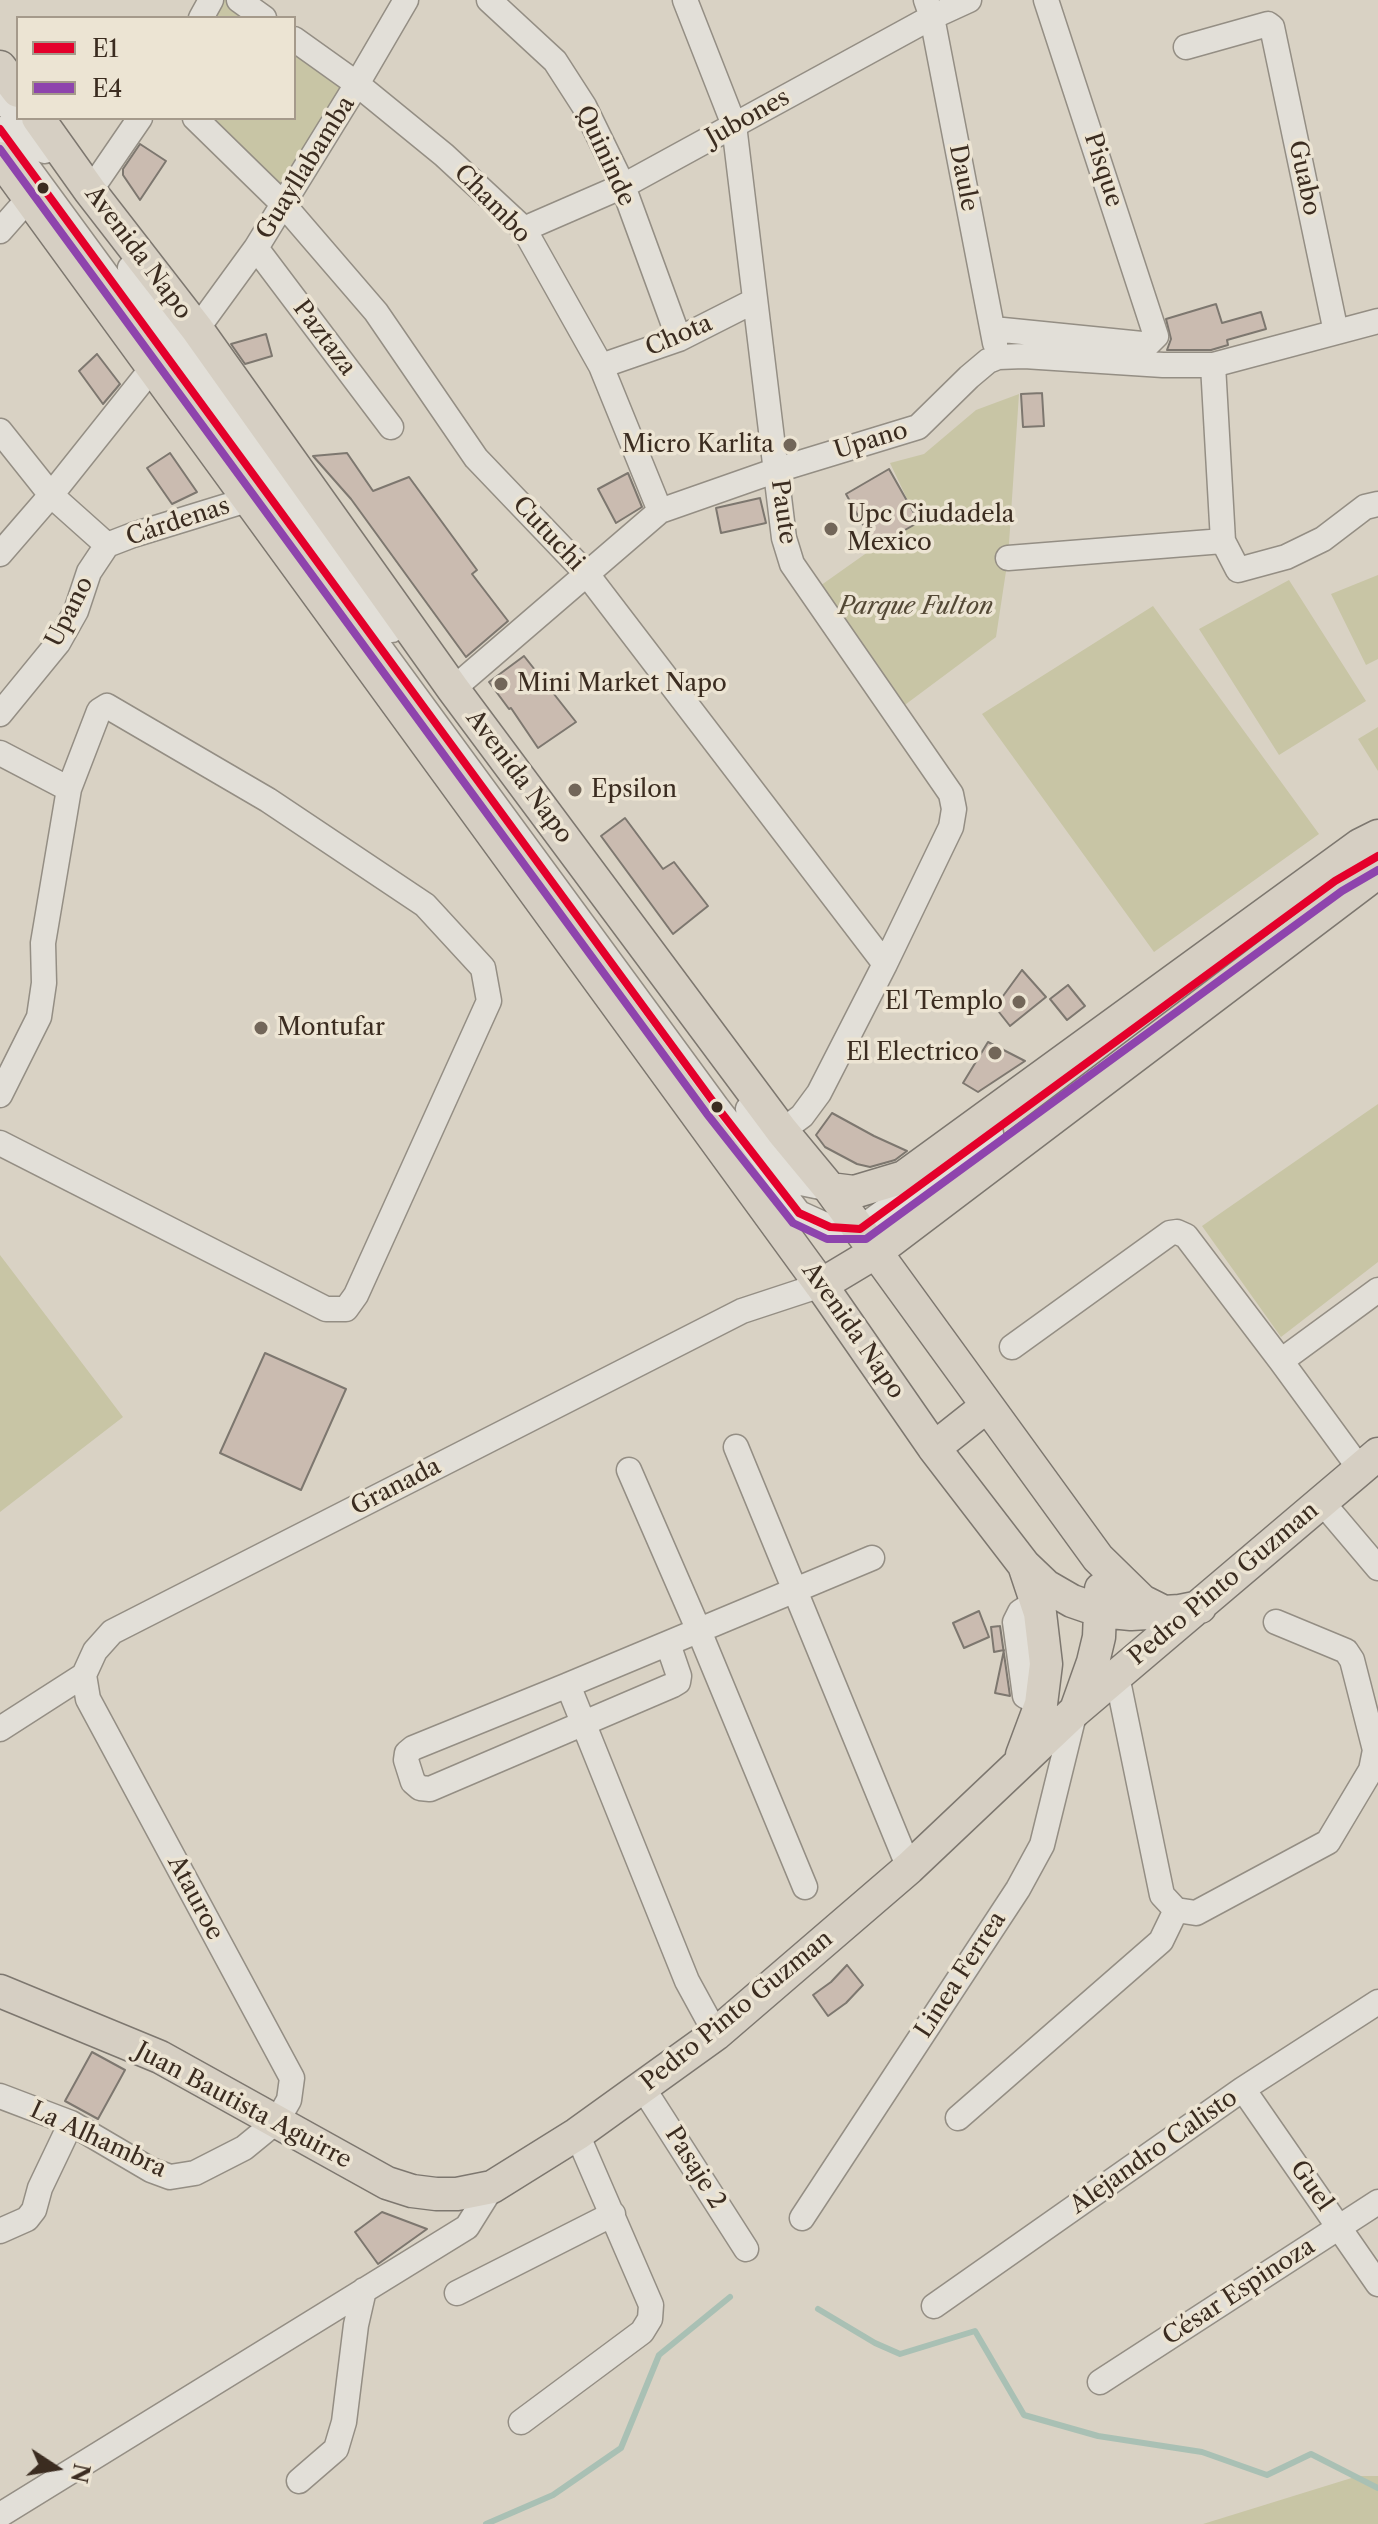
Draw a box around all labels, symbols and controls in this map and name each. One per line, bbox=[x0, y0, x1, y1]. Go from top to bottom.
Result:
legend bbox=[16, 16, 296, 120]
text: E1 bbox=[92, 34, 119, 63]
text: E4 bbox=[92, 74, 122, 103]
street label: Jubones bbox=[701, 83, 795, 153]
street label: Guayllabamba bbox=[251, 91, 361, 245]
street label: Quininde bbox=[569, 101, 641, 211]
street label: Pisque bbox=[1078, 129, 1128, 211]
street label: Guabo bbox=[1282, 138, 1326, 218]
street label: Daule bbox=[942, 142, 984, 214]
street label: Chambo bbox=[448, 159, 536, 249]
unlabelled marker bbox=[35, 180, 51, 196]
street label: Avenida Napo bbox=[79, 181, 197, 325]
street label: Paztaza bbox=[286, 295, 362, 381]
street label: Chota bbox=[641, 309, 717, 363]
street label: Upano bbox=[831, 416, 911, 466]
place label: Micro Karlita bbox=[622, 431, 774, 459]
marker: Micro Karlita bbox=[781, 436, 799, 454]
street label: Paute bbox=[764, 478, 802, 546]
street label: Cutuchi bbox=[506, 491, 590, 577]
street label: Cárdenas bbox=[123, 492, 233, 552]
place label: Upc Ciudadela Mexico bbox=[847, 501, 1014, 557]
marker: Upc Ciudadela Mexico bbox=[822, 520, 840, 538]
street label: Upano bbox=[40, 572, 100, 652]
park label: Parque Fulton bbox=[839, 593, 993, 621]
place label: Mini Market Napo bbox=[517, 670, 727, 698]
marker: Mini Market Napo bbox=[492, 675, 510, 693]
street label: Avenida Napo bbox=[460, 705, 578, 849]
place label: Epsilon bbox=[591, 776, 677, 804]
marker: Epsilon bbox=[566, 781, 584, 799]
place label: El Templo bbox=[885, 988, 1003, 1016]
marker: El Templo bbox=[1010, 993, 1028, 1011]
place label: Montufar bbox=[277, 1014, 385, 1042]
marker: Montufar bbox=[252, 1019, 270, 1037]
place label: El Electrico bbox=[846, 1039, 979, 1067]
marker: El Electrico bbox=[986, 1044, 1004, 1062]
unlabelled marker bbox=[709, 1099, 725, 1115]
street label: Avenida Napo bbox=[795, 1257, 911, 1405]
street label: Granada bbox=[346, 1452, 446, 1522]
street label: Pedro Pinto Guzman bbox=[1123, 1496, 1325, 1672]
street label: Atauroe bbox=[161, 1851, 229, 1945]
street label: Linea Ferrea bbox=[910, 1907, 1012, 2043]
street label: Pedro Pinto Guzman bbox=[635, 1925, 839, 2097]
street label: Juan Bautista Aguirre bbox=[130, 2037, 356, 2175]
street label: Alejandro Calisto bbox=[1065, 2084, 1243, 2220]
street label: La Alhambra bbox=[25, 2096, 171, 2184]
street label: Pasaje 2 bbox=[658, 2121, 732, 2215]
street label: Guel bbox=[1284, 2155, 1338, 2217]
street label: César Espinoza bbox=[1158, 2232, 1320, 2352]
north arrow bbox=[16, 2428, 96, 2508]
text: N bbox=[65, 2461, 95, 2485]

